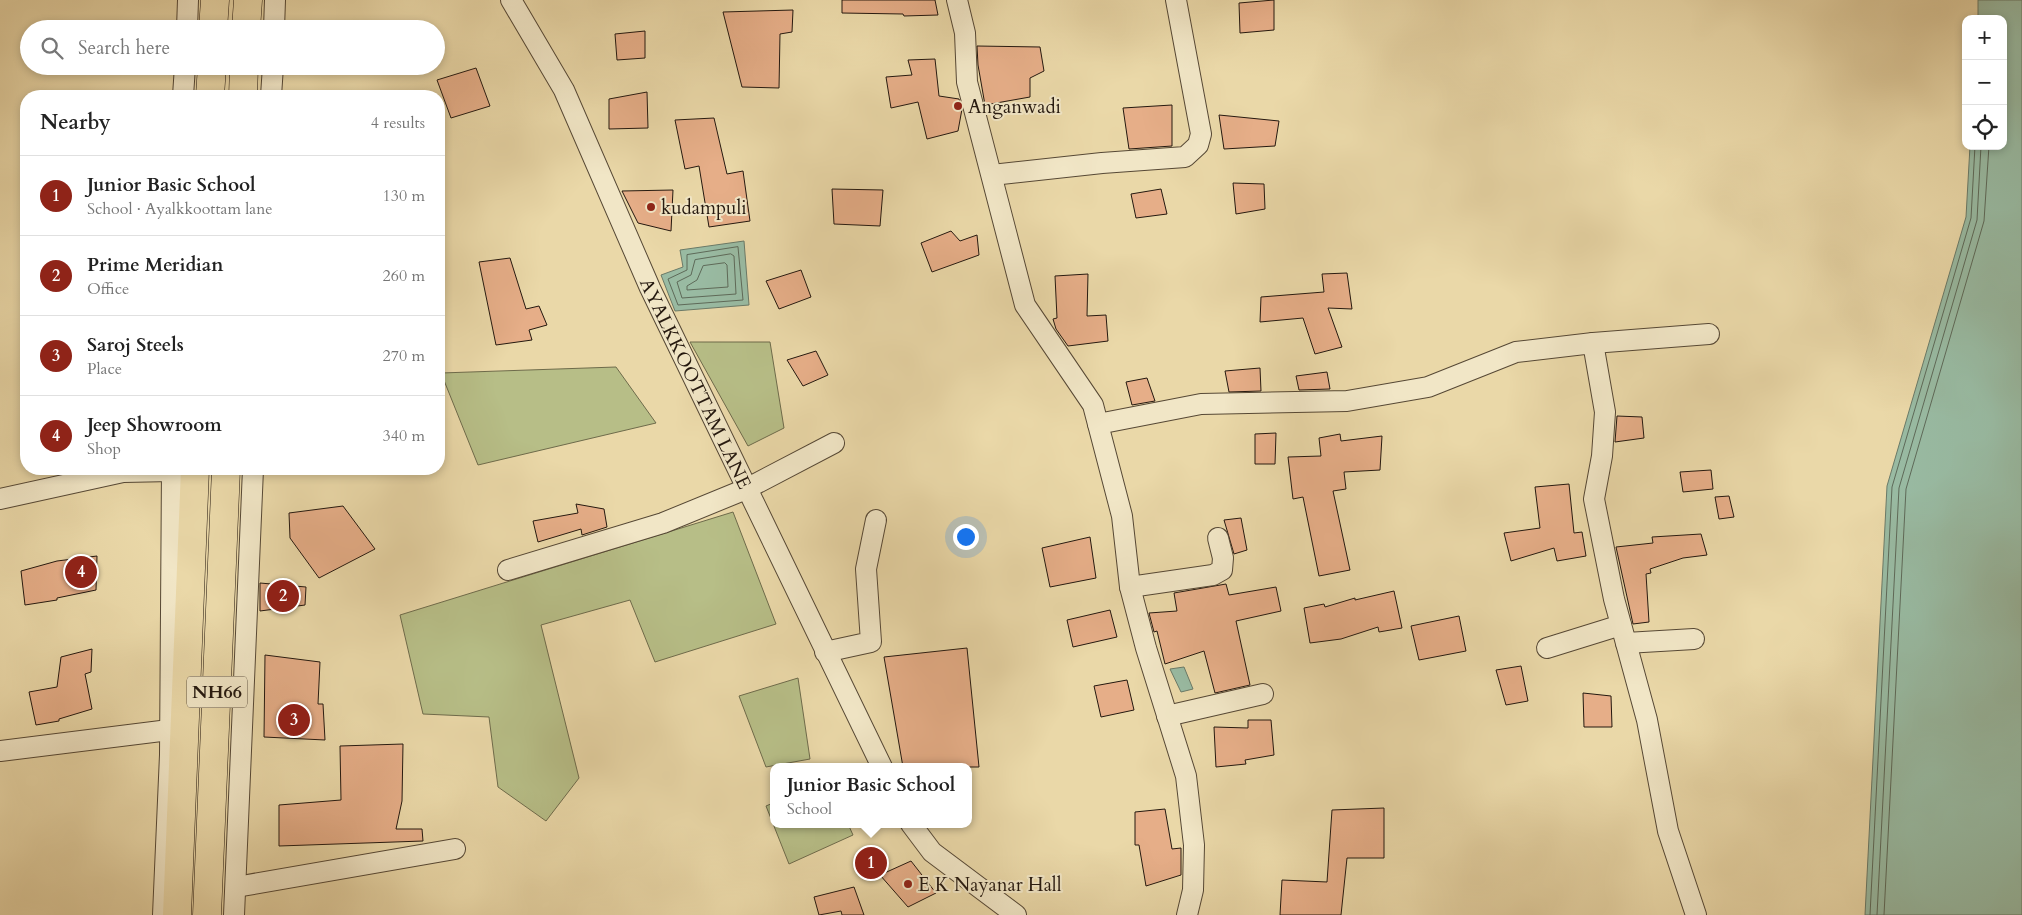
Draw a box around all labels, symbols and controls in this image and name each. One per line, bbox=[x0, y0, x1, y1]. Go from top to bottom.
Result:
map controls bbox=[1962, 15, 2007, 150]
button: + bbox=[1962, 15, 2007, 60]
search box bbox=[20, 20, 445, 75]
icon: search bbox=[38, 34, 66, 62]
text: Search here bbox=[78, 35, 170, 61]
button: − bbox=[1962, 60, 2007, 105]
place label: Anganwadi bbox=[968, 94, 1061, 120]
marker: Anganwadi bbox=[952, 100, 964, 112]
button: locate bbox=[1962, 105, 2007, 150]
text: Nearby bbox=[40, 108, 111, 137]
text: 4 results bbox=[371, 112, 425, 134]
text: Junior Basic School bbox=[87, 172, 256, 198]
text: 1 bbox=[52, 185, 60, 207]
text: 130 m bbox=[383, 185, 425, 207]
place label: kudampuli bbox=[661, 195, 747, 221]
text: School · Ayalkkoottam lane bbox=[87, 198, 273, 220]
marker: kudampuli bbox=[645, 201, 657, 213]
text: Prime Meridian bbox=[87, 252, 223, 278]
text: 2 bbox=[52, 265, 60, 287]
text: 260 m bbox=[383, 265, 425, 287]
street label: AYALKKOOTTAM LANE bbox=[633, 274, 757, 493]
text: Office bbox=[87, 278, 129, 300]
text: Saroj Steels bbox=[87, 332, 184, 358]
text: 3 bbox=[52, 345, 60, 367]
text: 270 m bbox=[383, 345, 425, 367]
text: Place bbox=[87, 358, 122, 380]
text: Jeep Showroom bbox=[87, 412, 222, 438]
text: 4 bbox=[52, 425, 60, 447]
text: 340 m bbox=[383, 425, 425, 447]
text: Shop bbox=[87, 438, 121, 460]
your location bbox=[953, 524, 979, 550]
pin: 4 bbox=[65, 553, 97, 591]
pin: 2 bbox=[267, 577, 299, 615]
road number: NH66 bbox=[187, 676, 247, 708]
pin: 3 bbox=[278, 701, 310, 739]
popup bbox=[770, 763, 972, 828]
text: Junior Basic School bbox=[787, 772, 955, 798]
text: School bbox=[787, 798, 832, 820]
pin: 1 bbox=[855, 844, 887, 882]
place label: E K Nayanar Hall bbox=[918, 872, 1062, 898]
marker: E K Nayanar Hall bbox=[902, 878, 914, 890]

